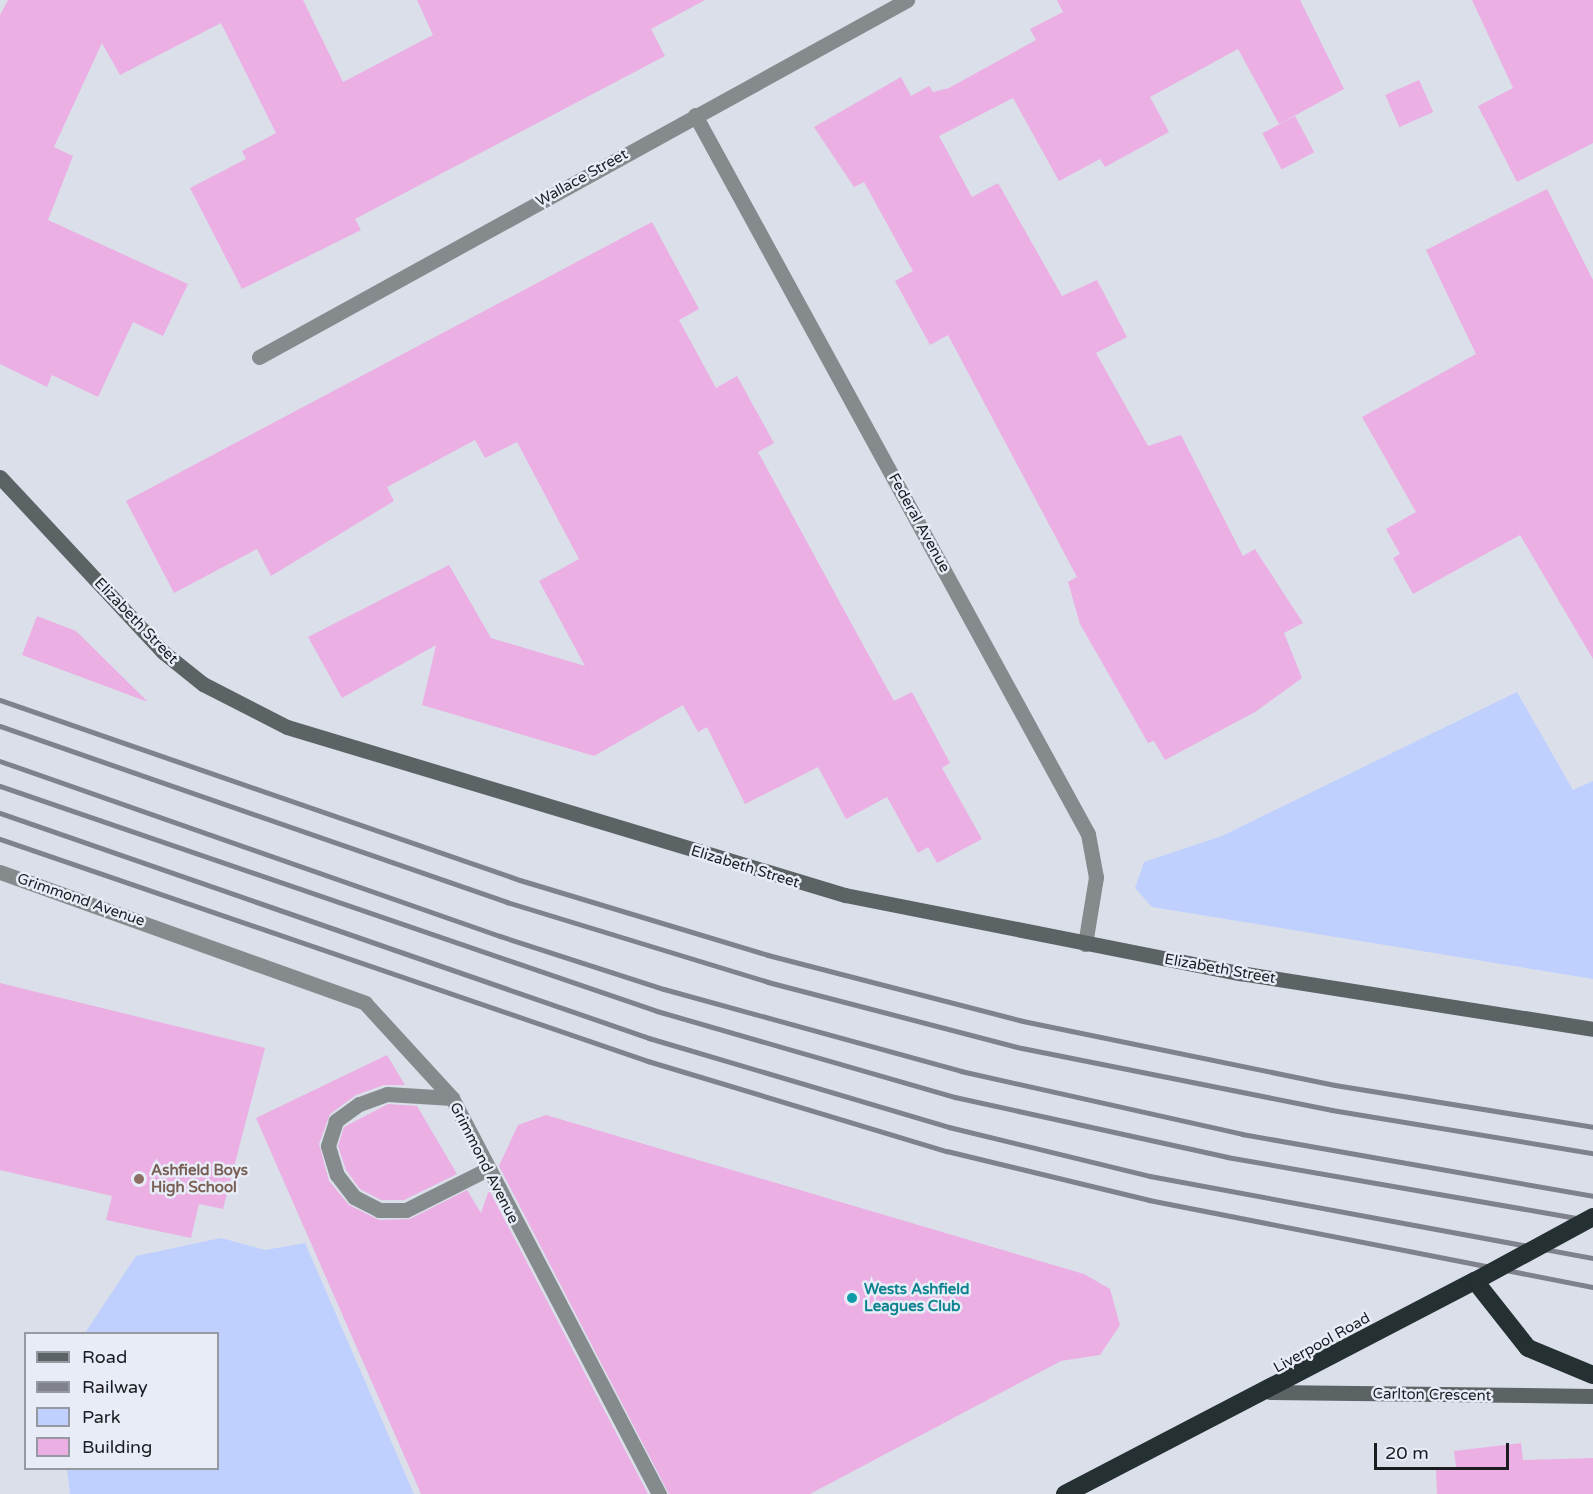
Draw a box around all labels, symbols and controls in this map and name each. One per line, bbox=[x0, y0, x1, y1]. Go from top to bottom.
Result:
street label: Wallace Street bbox=[533, 145, 631, 211]
street label: Federal Avenue bbox=[884, 470, 954, 576]
street label: Elizabeth Street bbox=[90, 574, 182, 668]
street label: Elizabeth Street bbox=[689, 842, 801, 892]
street label: Grimmond Avenue bbox=[15, 870, 147, 930]
street label: Elizabeth Street bbox=[1163, 950, 1277, 988]
street label: Grimmond Avenue bbox=[446, 1099, 522, 1227]
place label: Ashfield Boys High School bbox=[151, 1161, 248, 1196]
marker: Ashfield Boys High School bbox=[132, 1172, 146, 1186]
place label: Wests Ashfield Leagues Club bbox=[864, 1280, 970, 1315]
marker: Wests Ashfield Leagues Club bbox=[845, 1291, 859, 1305]
street label: Liverpool Road bbox=[1271, 1309, 1373, 1377]
legend bbox=[24, 1332, 219, 1470]
text: Road bbox=[82, 1346, 127, 1368]
text: Railway bbox=[82, 1376, 148, 1398]
street label: Carlton Crescent bbox=[1372, 1385, 1492, 1405]
text: Park bbox=[82, 1406, 120, 1428]
scale bar bbox=[1377, 1431, 1512, 1469]
text: Building bbox=[82, 1436, 152, 1458]
text: 20 m bbox=[1385, 1442, 1429, 1464]

